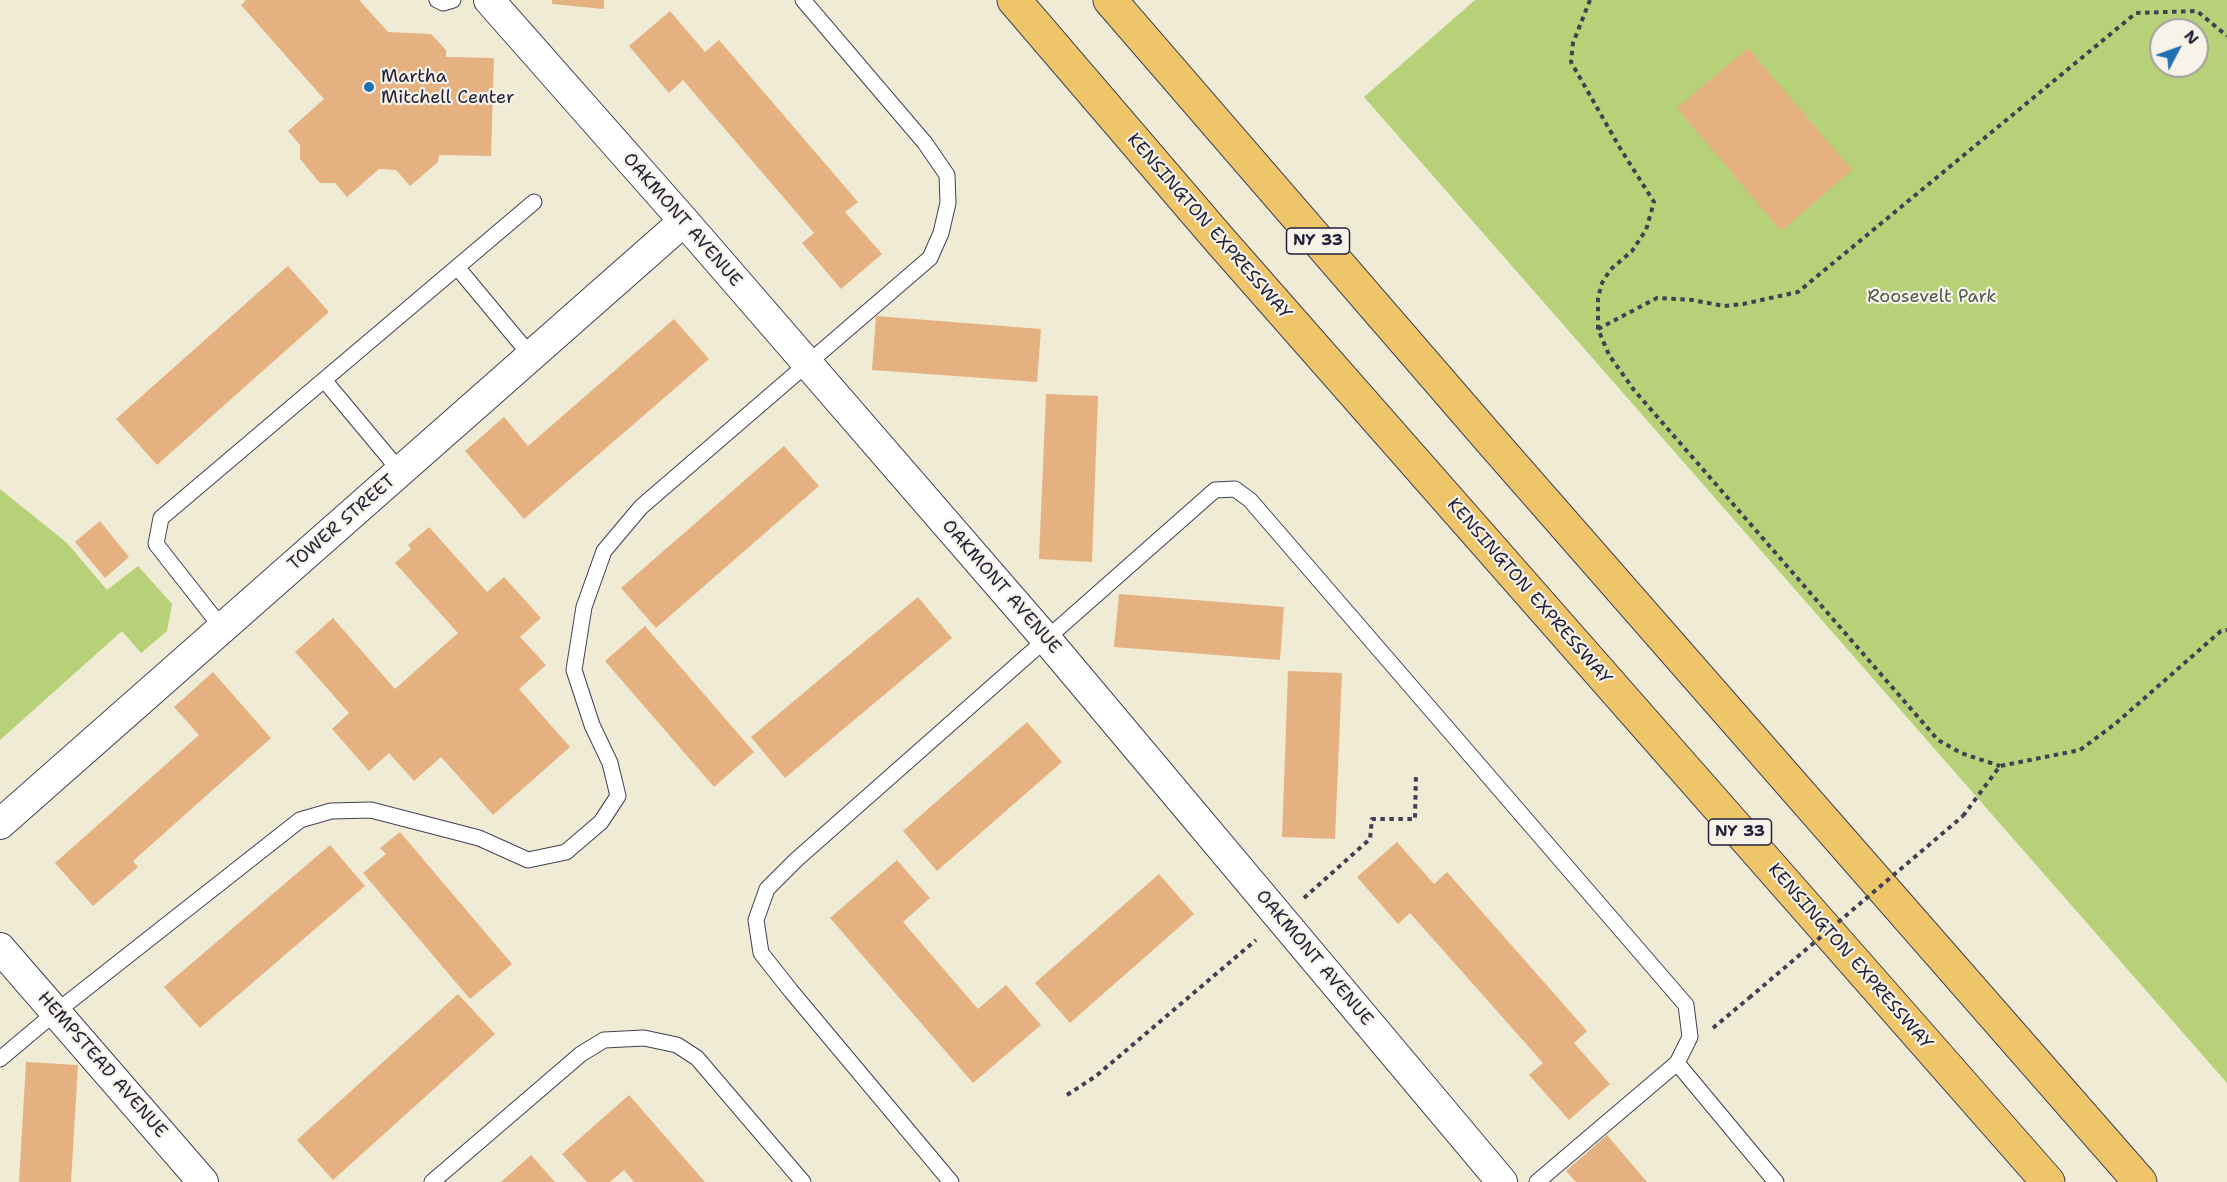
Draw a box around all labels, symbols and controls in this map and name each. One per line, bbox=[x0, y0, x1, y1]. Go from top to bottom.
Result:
north arrow bbox=[2149, 18, 2209, 78]
text: N bbox=[2179, 25, 2204, 49]
place label: Martha Mitchell Center bbox=[381, 66, 514, 109]
marker: Martha Mitchell Center bbox=[362, 80, 376, 94]
street label: KENSINGTON EXPRESSWAY bbox=[1122, 129, 1296, 325]
street label: OAKMONT AVENUE bbox=[618, 149, 746, 291]
road number: NY 33 bbox=[1286, 228, 1350, 254]
park label: Roosevelt Park bbox=[1867, 286, 1997, 308]
street label: TOWER STREET bbox=[284, 470, 400, 576]
street label: KENSINGTON EXPRESSWAY bbox=[1442, 494, 1616, 690]
street label: OAKMONT AVENUE bbox=[937, 516, 1065, 658]
road number: NY 33 bbox=[1708, 819, 1772, 845]
street label: KENSINGTON EXPRESSWAY bbox=[1763, 859, 1937, 1055]
street label: OAKMONT AVENUE bbox=[1251, 886, 1377, 1030]
street label: HEMPSTEAD AVENUE bbox=[33, 988, 171, 1142]

